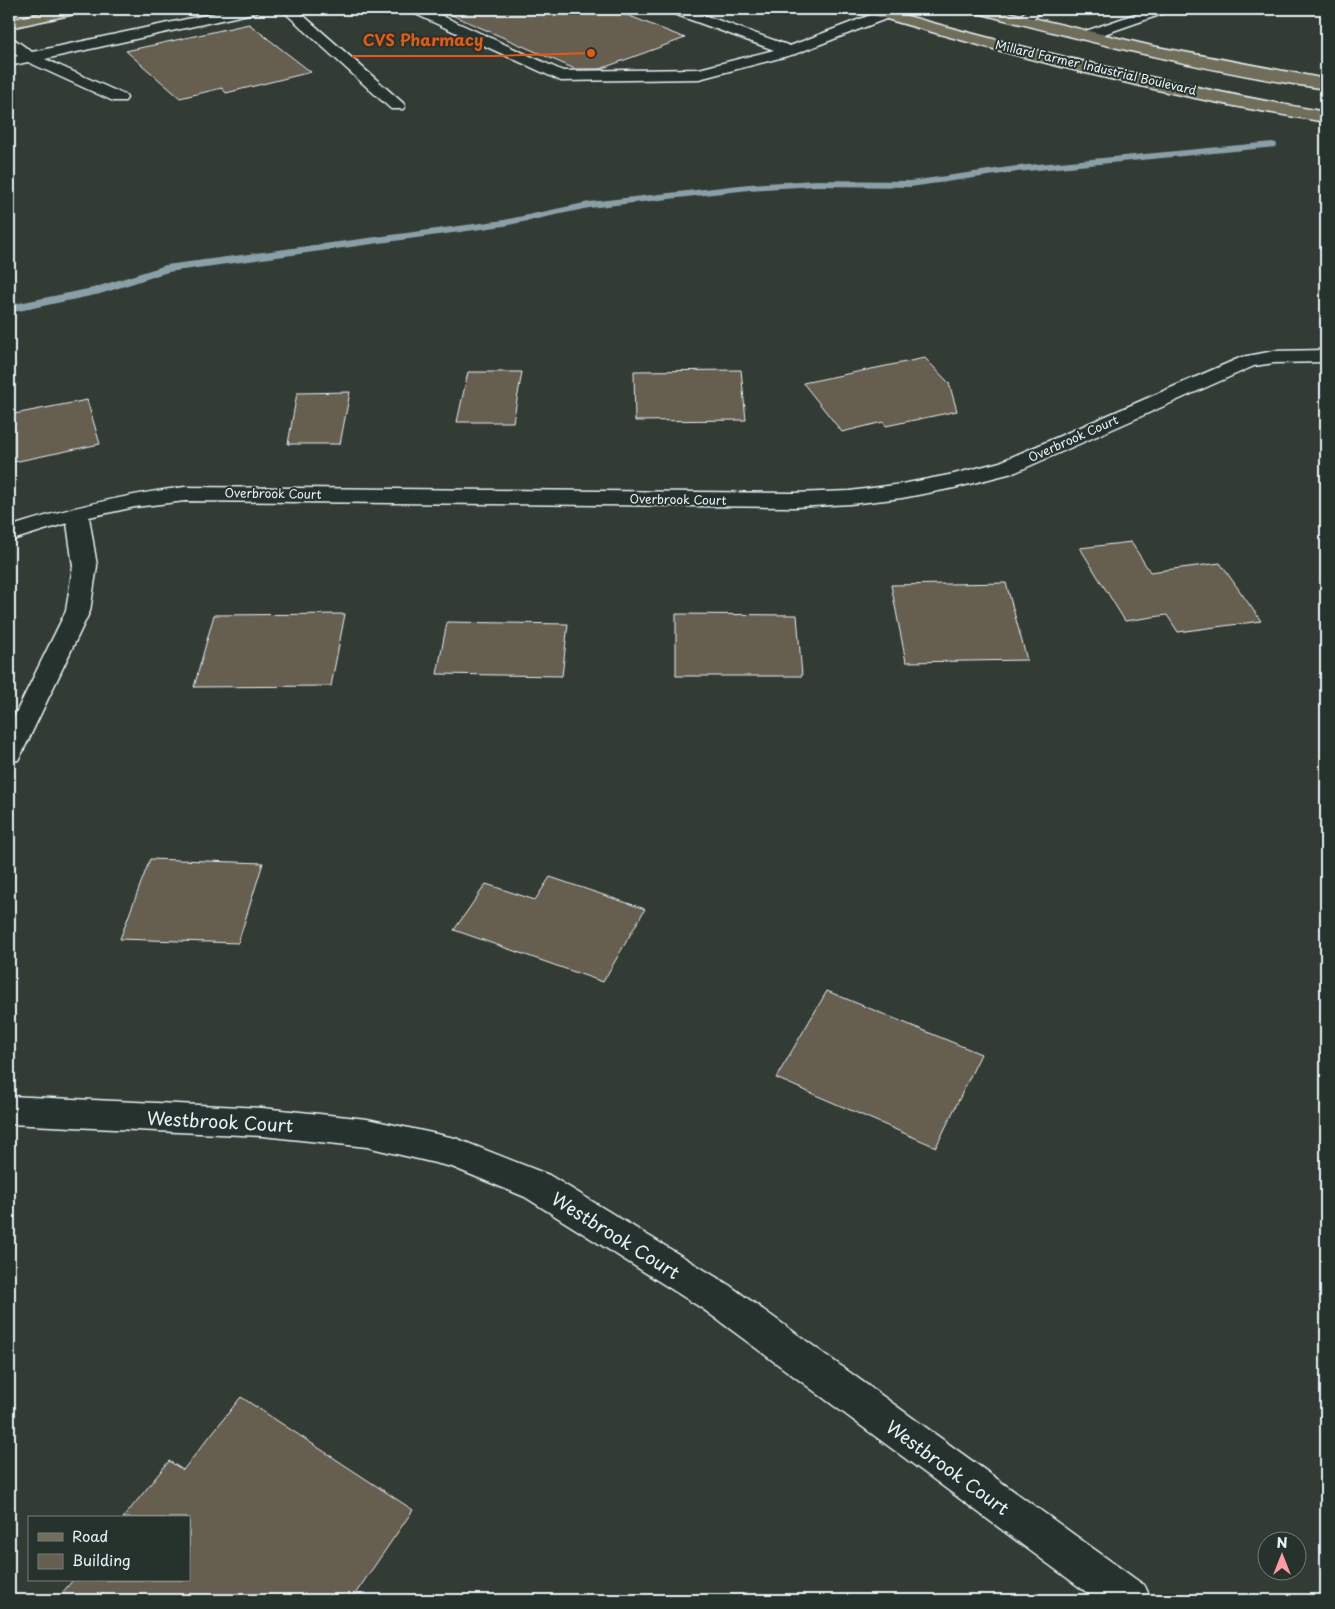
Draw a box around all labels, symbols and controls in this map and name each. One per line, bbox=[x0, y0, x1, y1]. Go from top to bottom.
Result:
callout: CVS Pharmacy bbox=[352, 25, 494, 56]
text: CVS Pharmacy bbox=[363, 27, 483, 51]
street label: Millard Farmer Industrial Boulevard bbox=[994, 35, 1199, 99]
street label: Overbrook Court bbox=[1025, 410, 1121, 466]
street label: Overbrook Court bbox=[224, 483, 322, 503]
street label: Overbrook Court bbox=[629, 489, 727, 509]
street label: Westbrook Court bbox=[146, 1104, 294, 1138]
street label: Westbrook Court bbox=[547, 1185, 685, 1285]
street label: Westbrook Court bbox=[881, 1413, 1015, 1521]
legend bbox=[28, 1516, 190, 1582]
text: Road bbox=[72, 1524, 108, 1547]
north arrow bbox=[1258, 1532, 1308, 1582]
text: N bbox=[1276, 1532, 1288, 1553]
text: Building bbox=[72, 1548, 131, 1571]

